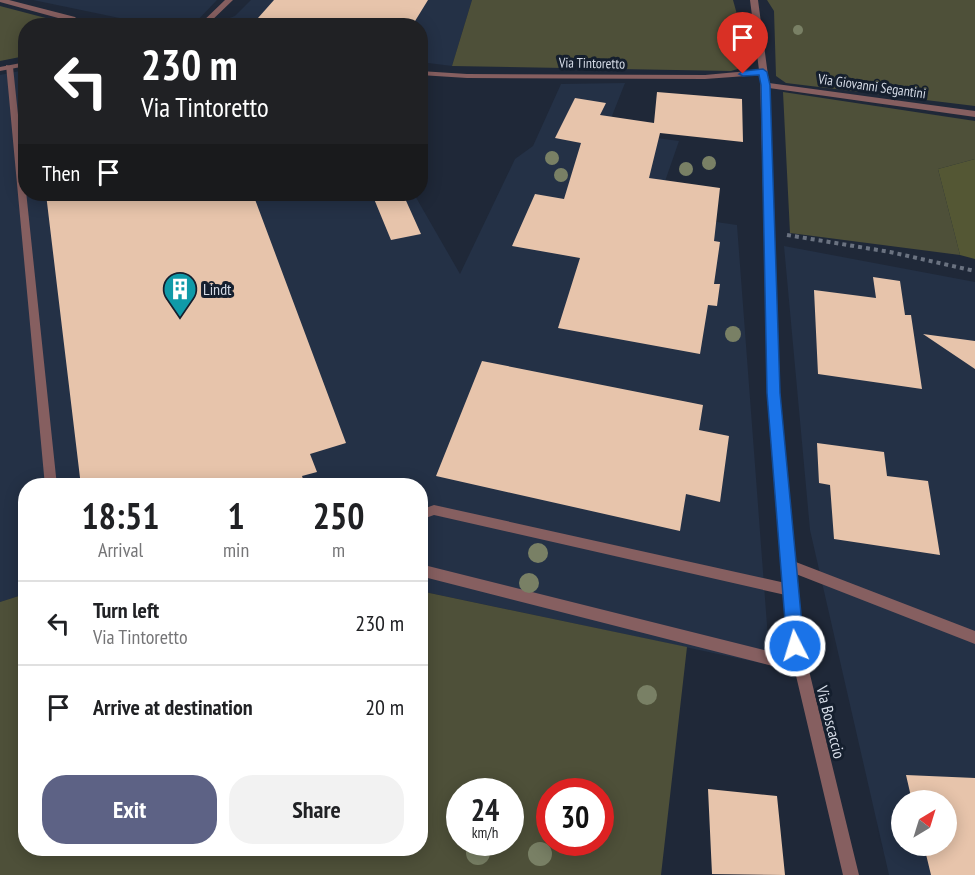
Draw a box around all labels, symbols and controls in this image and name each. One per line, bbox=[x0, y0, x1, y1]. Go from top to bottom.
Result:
pin bbox=[717, 12, 768, 74]
icon: arrive bbox=[726, 21, 759, 54]
text: 230 m bbox=[141, 37, 238, 92]
icon: left bbox=[42, 42, 120, 120]
street label: Via Tintoretto bbox=[558, 53, 625, 73]
street label: Via Giovanni Segantini bbox=[816, 69, 927, 102]
text: Via Tintoretto bbox=[141, 90, 269, 124]
icon: arrive bbox=[92, 156, 125, 189]
text: Then bbox=[42, 159, 80, 187]
building icon: Lindt bbox=[162, 271, 198, 318]
place label: Lindt bbox=[203, 279, 232, 299]
text: 18:51 bbox=[82, 492, 159, 539]
text: 1 bbox=[227, 492, 245, 539]
text: 250 bbox=[313, 492, 364, 539]
text: Arrival bbox=[98, 537, 143, 563]
text: min bbox=[223, 537, 249, 563]
text: m bbox=[332, 537, 345, 563]
text: Turn left bbox=[93, 596, 159, 624]
icon: left bbox=[42, 607, 75, 640]
text: 230 m bbox=[355, 609, 404, 637]
position arrow bbox=[763, 614, 827, 678]
text: Via Tintoretto bbox=[93, 624, 188, 650]
street label: Via Boscaccio bbox=[812, 683, 850, 760]
icon: arrive bbox=[42, 691, 75, 724]
text: Arrive at destination bbox=[93, 693, 253, 721]
text: 20 m bbox=[365, 693, 404, 721]
button: Exit bbox=[42, 775, 217, 844]
button: Share bbox=[229, 775, 404, 844]
speed limit sign: 30 bbox=[536, 778, 614, 856]
text: 24 bbox=[471, 790, 499, 829]
north arrow bbox=[891, 790, 957, 856]
map controls bbox=[891, 790, 957, 856]
text: km/h bbox=[472, 823, 498, 842]

